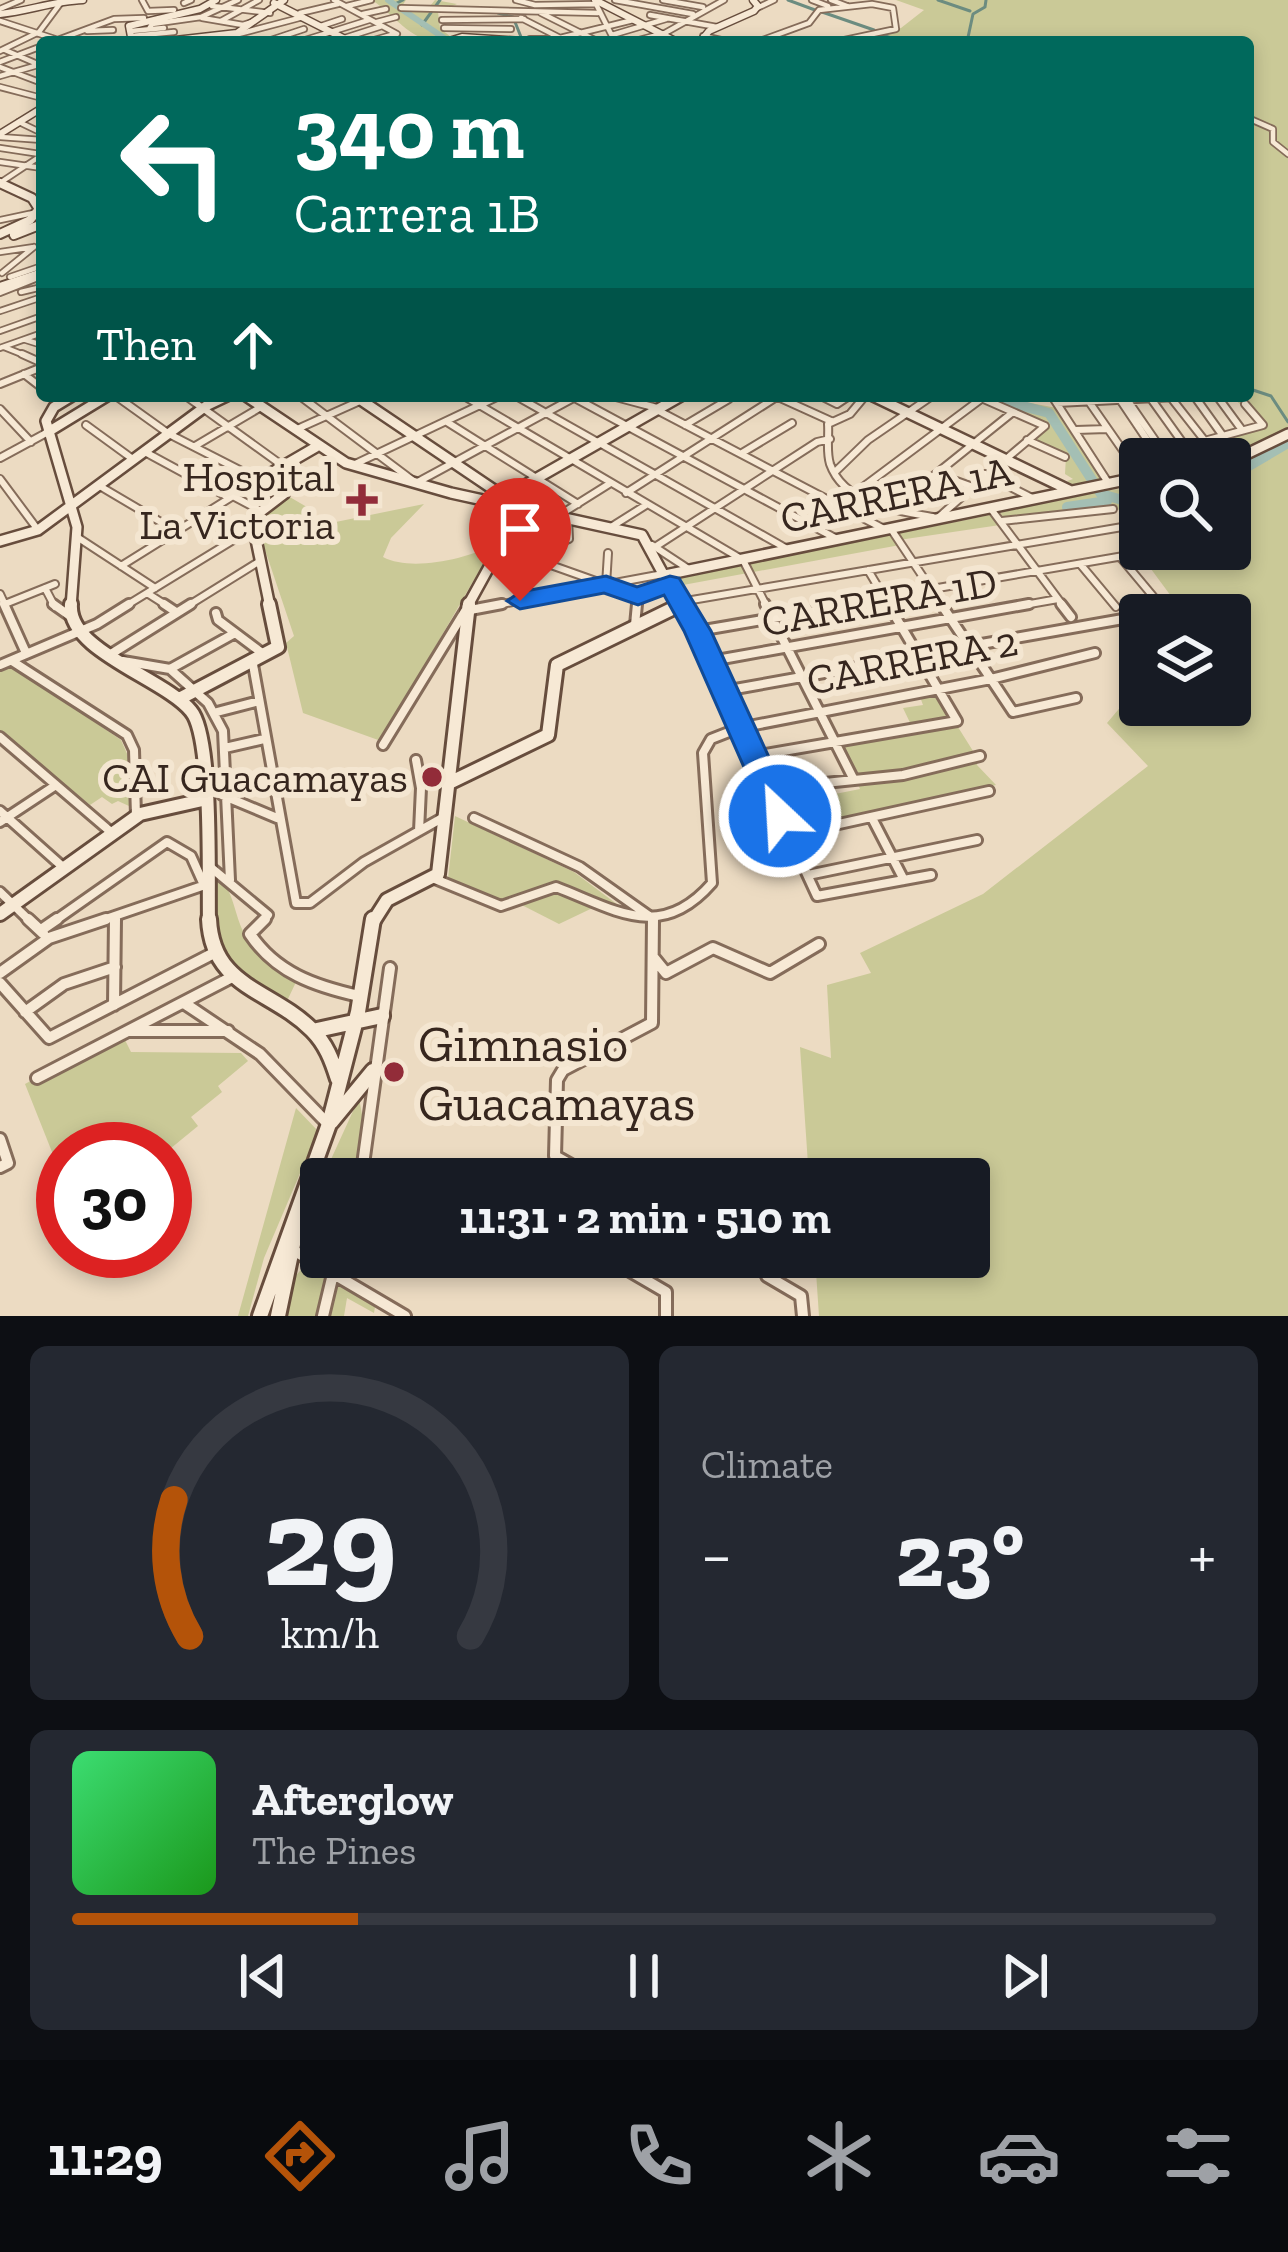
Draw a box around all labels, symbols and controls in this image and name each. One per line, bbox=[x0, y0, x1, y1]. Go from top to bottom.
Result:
text: 340 m bbox=[294, 79, 524, 180]
icon: left bbox=[96, 84, 252, 240]
text: Carrera 1B bbox=[294, 181, 540, 246]
icon: ahead bbox=[220, 312, 286, 378]
text: Then bbox=[96, 318, 196, 372]
map controls bbox=[1119, 438, 1251, 726]
button: search bbox=[1119, 438, 1251, 570]
street label: CARRERA 1A bbox=[776, 445, 1017, 544]
place label: Hospital La Victoria bbox=[139, 451, 335, 550]
pin bbox=[469, 478, 571, 601]
marker: Hospital La Victoria bbox=[346, 484, 378, 516]
icon: arrive bbox=[487, 496, 553, 562]
street label: CARRERA 1D bbox=[757, 556, 1001, 647]
button: layers bbox=[1119, 594, 1251, 726]
street label: CARRERA 2 bbox=[802, 615, 1022, 706]
place label: CAI Guacamayas bbox=[102, 752, 408, 803]
position arrow bbox=[717, 753, 843, 879]
marker: CAI Guacamayas bbox=[419, 764, 445, 790]
place label: Gimnasio Guacamayas bbox=[418, 1013, 695, 1133]
marker: Gimnasio Guacamayas bbox=[381, 1059, 407, 1085]
speed limit sign: 30 bbox=[36, 1122, 192, 1278]
text: 11:31 · 2 min · 510 m bbox=[459, 1191, 831, 1245]
text: Climate bbox=[701, 1441, 833, 1488]
text: 29 bbox=[263, 1467, 396, 1617]
text: 23° bbox=[896, 1501, 1025, 1609]
text: − bbox=[701, 1516, 732, 1595]
text: + bbox=[1188, 1516, 1216, 1595]
text: km/h bbox=[281, 1608, 378, 1659]
text: Afterglow bbox=[252, 1773, 453, 1827]
text: The Pines bbox=[252, 1827, 416, 1874]
icon: previous bbox=[230, 1943, 296, 2009]
icon: pause bbox=[611, 1943, 677, 2009]
icon: next bbox=[992, 1943, 1058, 2009]
icon: directions bbox=[258, 2114, 342, 2198]
icon: music bbox=[438, 2114, 522, 2198]
icon: phone bbox=[617, 2114, 701, 2198]
icon: climate bbox=[797, 2114, 881, 2198]
icon: car bbox=[977, 2114, 1061, 2198]
icon: filters bbox=[1156, 2114, 1240, 2198]
text: 11:29 bbox=[48, 2124, 163, 2189]

